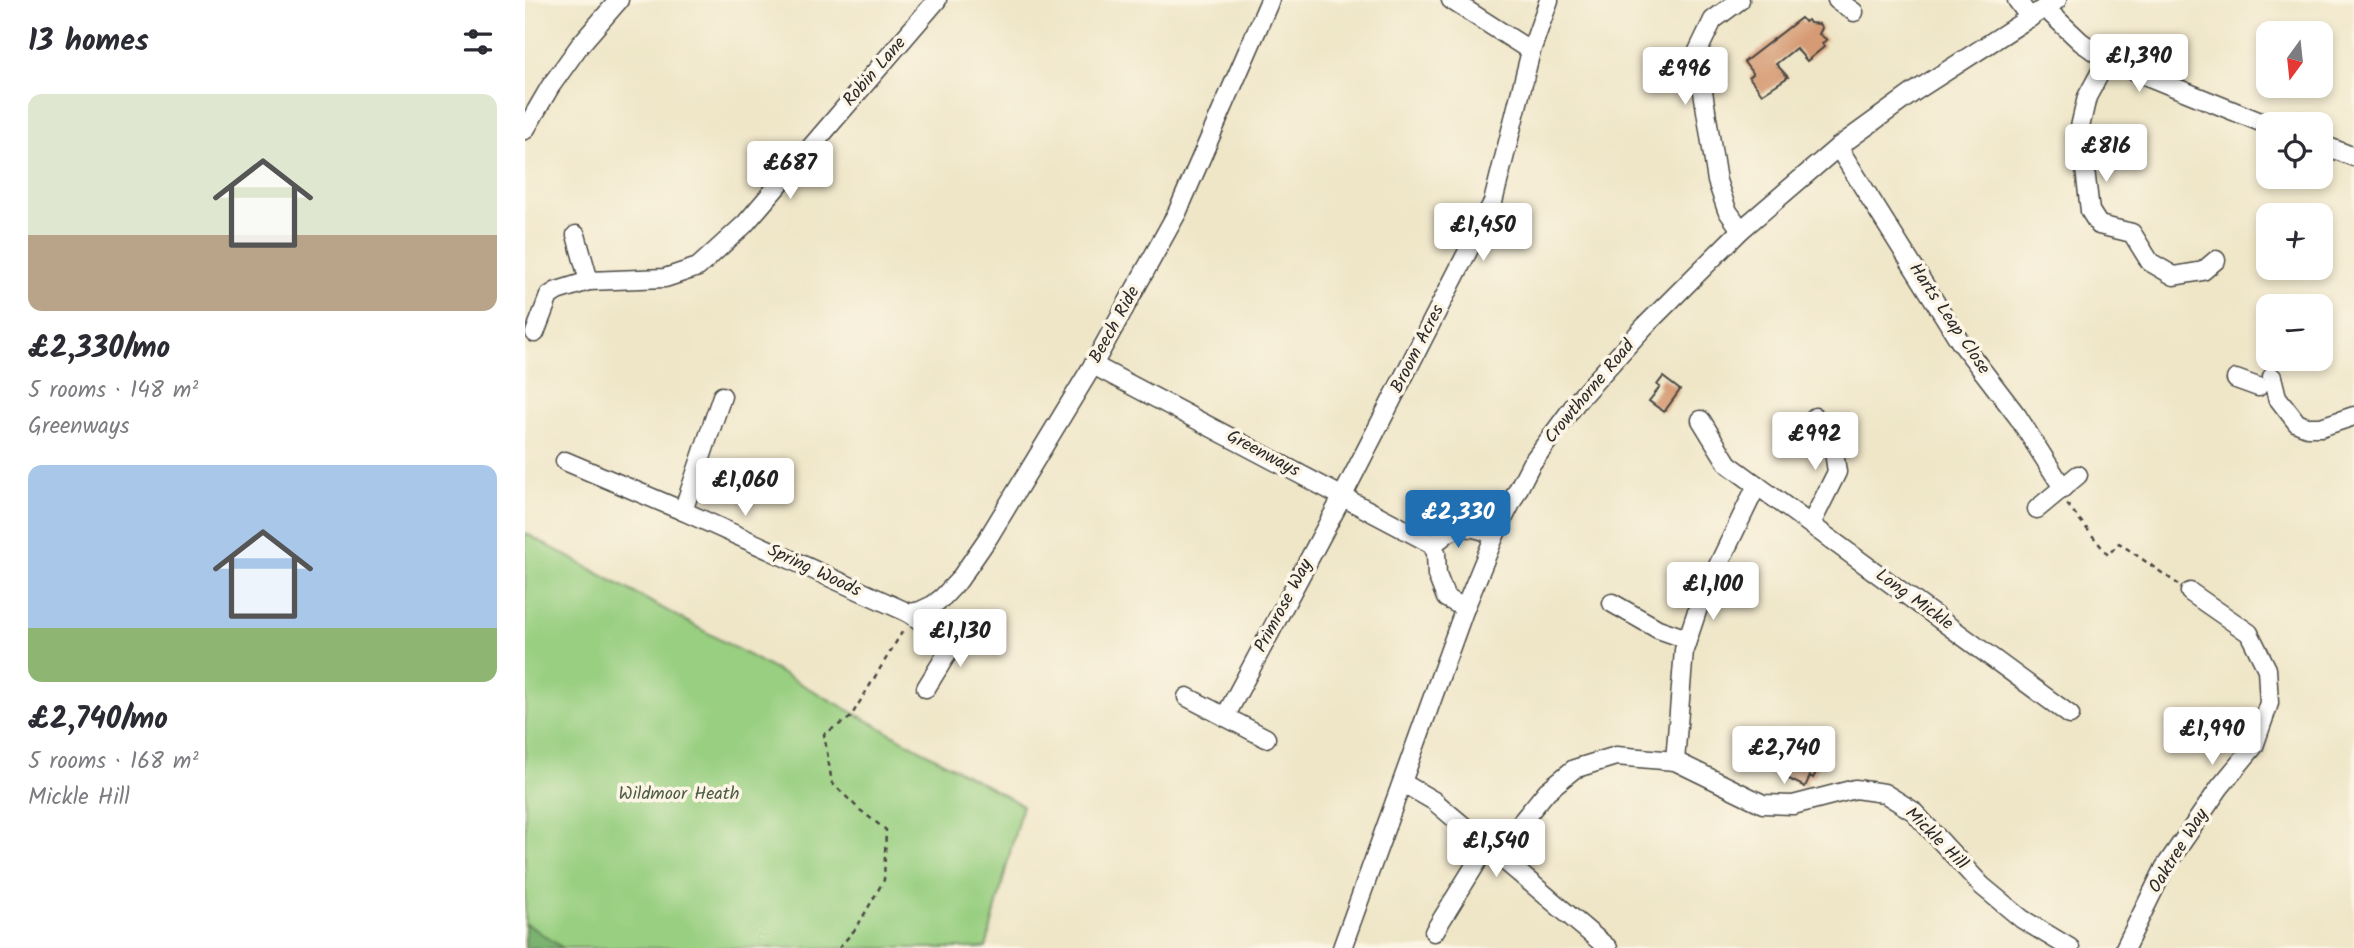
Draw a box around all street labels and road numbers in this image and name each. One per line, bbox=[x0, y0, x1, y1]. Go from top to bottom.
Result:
street label: Robin Lane bbox=[836, 30, 914, 114]
street label: Harts Leap Close bbox=[1901, 257, 1997, 381]
street label: Beech Ride bbox=[1082, 281, 1148, 369]
street label: Broom Acres bbox=[1383, 299, 1453, 398]
street label: Crowthorne Road bbox=[1538, 333, 1643, 451]
street label: Greenways bbox=[1221, 423, 1305, 486]
street label: Spring Woods bbox=[762, 537, 866, 606]
street label: Primrose Way bbox=[1247, 553, 1321, 658]
street label: Long Mickle bbox=[1869, 562, 1959, 638]
street label: Mickle Hill bbox=[1898, 801, 1975, 878]
street label: Oaktree Way bbox=[2141, 802, 2217, 899]

